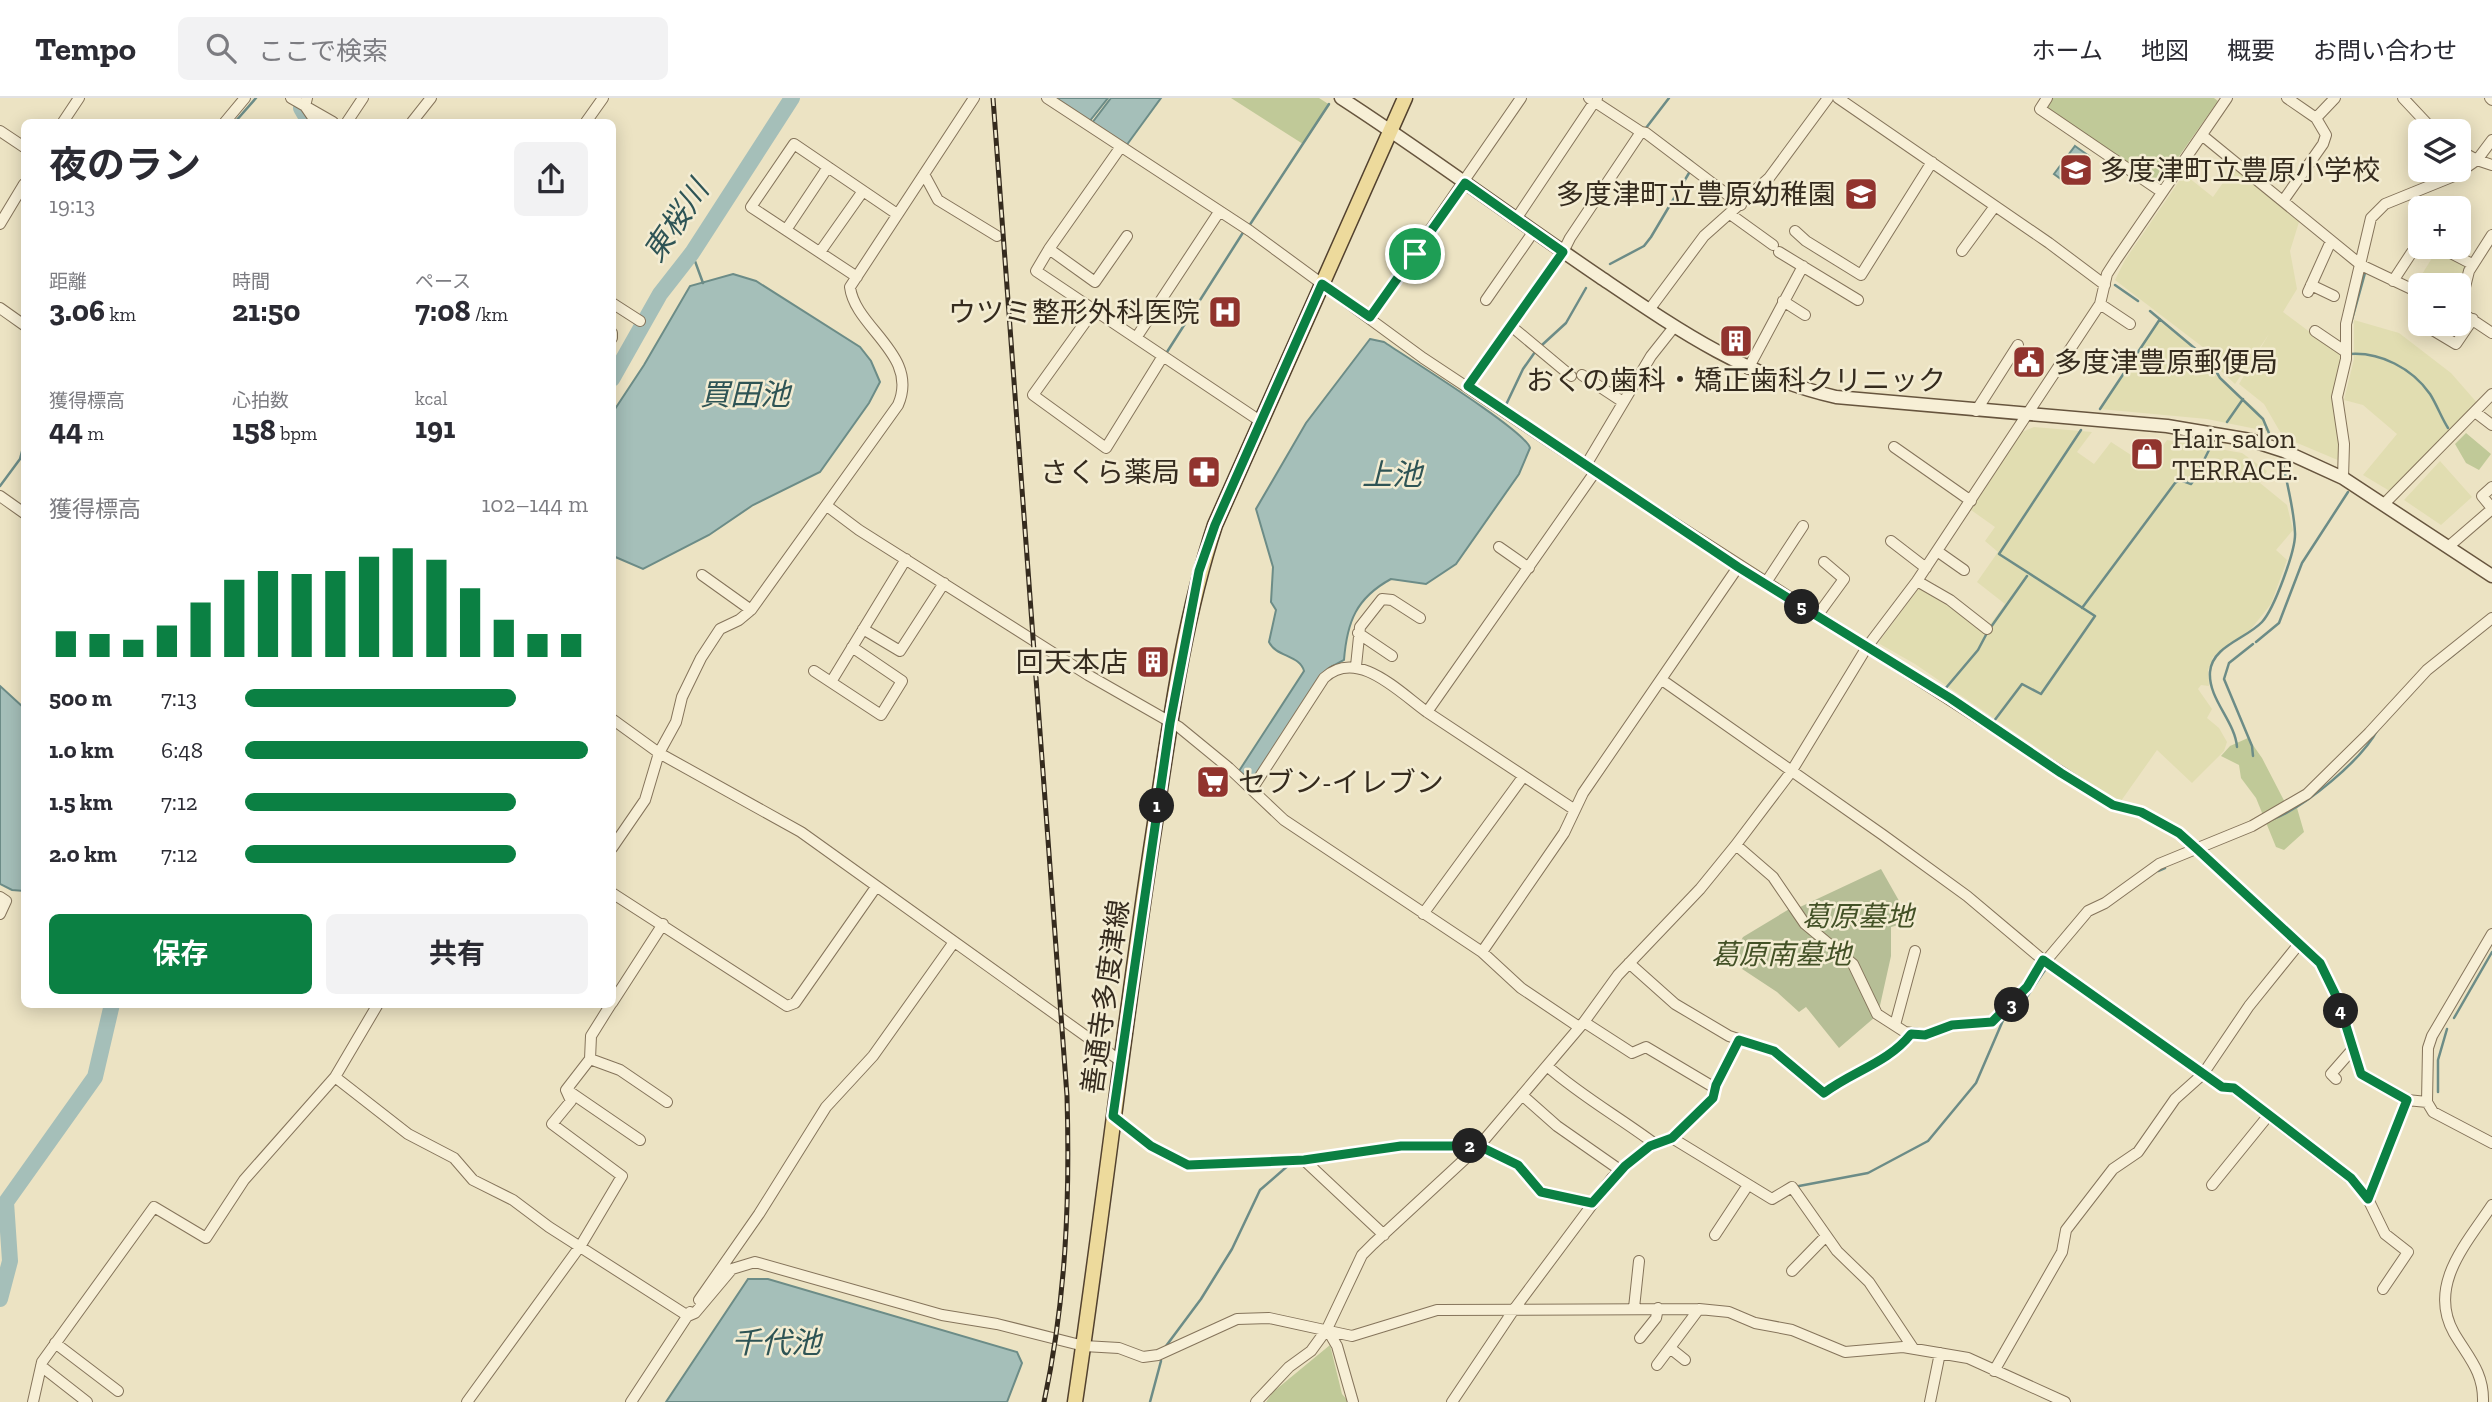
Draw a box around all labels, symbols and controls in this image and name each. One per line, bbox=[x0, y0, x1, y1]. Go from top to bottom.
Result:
search box bbox=[178, 17, 668, 80]
text: Tempo bbox=[35, 29, 136, 68]
icon: search bbox=[202, 29, 240, 67]
text: ここで検索 bbox=[258, 35, 388, 67]
text: ホーム bbox=[2032, 36, 2103, 65]
text: 地図 bbox=[2141, 36, 2189, 65]
text: 概要 bbox=[2227, 36, 2275, 65]
text: お問い合わせ bbox=[2313, 36, 2457, 65]
map controls bbox=[2408, 119, 2471, 336]
button: layers bbox=[2408, 119, 2471, 182]
text: 夜のラン bbox=[49, 142, 201, 188]
button: share bbox=[514, 142, 588, 216]
school or university icon: 多度津町立豊原小学校 bbox=[2057, 151, 2095, 189]
place label: 多度津町立豊原小学校 bbox=[2100, 154, 2380, 187]
water label: 東桜川 bbox=[636, 171, 718, 268]
school or university icon: 多度津町立豊原幼稚園 bbox=[1842, 175, 1880, 213]
place label: 多度津町立豊原幼稚園 bbox=[1556, 178, 1836, 211]
text: 19:13 bbox=[49, 191, 95, 219]
button: + bbox=[2408, 196, 2471, 259]
pin bbox=[1385, 224, 1445, 284]
icon: arrive bbox=[1396, 235, 1434, 273]
text: 距離 bbox=[49, 270, 87, 293]
text: 時間 bbox=[232, 270, 270, 293]
text: ペース bbox=[415, 270, 471, 293]
button: − bbox=[2408, 273, 2471, 336]
text: 3.06 bbox=[49, 293, 105, 329]
text: 21:50 bbox=[232, 293, 301, 329]
text: 7:08 bbox=[415, 293, 471, 329]
hospital icon: ウツミ整形外科医院 bbox=[1206, 293, 1244, 331]
place label: ウツミ整形外科医院 bbox=[948, 296, 1200, 329]
text: km bbox=[105, 303, 136, 326]
text: /km bbox=[471, 303, 508, 326]
building icon: おくの歯科・矯正歯科クリニック bbox=[1717, 322, 1755, 360]
public building icon: 多度津豊原郵便局 bbox=[2010, 343, 2048, 381]
place label: 多度津豊原郵便局 bbox=[2054, 346, 2278, 379]
place label: おくの歯科・矯正歯科クリニック bbox=[1526, 364, 1946, 397]
water label: 買田池 bbox=[700, 377, 793, 413]
text: kcal bbox=[415, 387, 448, 410]
text: 獲得標高 bbox=[49, 389, 125, 412]
text: 心拍数 bbox=[232, 389, 289, 412]
text: 191 bbox=[415, 410, 455, 446]
text: 44 bbox=[49, 412, 83, 448]
text: 158 bbox=[232, 412, 276, 448]
text: m bbox=[83, 422, 104, 445]
text: bpm bbox=[276, 422, 317, 445]
place label: Hair salon TERRACE. bbox=[2172, 422, 2298, 487]
shop icon: Hair salon TERRACE. bbox=[2128, 435, 2166, 473]
pharmacy icon: さくら薬局 bbox=[1185, 453, 1223, 491]
place label: さくら薬局 bbox=[1040, 456, 1180, 489]
water label: 上池 bbox=[1362, 457, 1425, 493]
text: 102–144 m bbox=[481, 490, 588, 518]
text: 獲得標高 bbox=[49, 495, 141, 523]
pin: 5 bbox=[1784, 589, 1820, 624]
text: 5 bbox=[1797, 595, 1806, 618]
building icon: 回天本店 bbox=[1134, 643, 1172, 681]
place label: 回天本店 bbox=[1016, 646, 1128, 679]
text: 500 m bbox=[49, 684, 112, 712]
text: 7:13 bbox=[161, 684, 197, 712]
text: 1.0 km bbox=[49, 736, 114, 764]
text: 6:48 bbox=[161, 736, 203, 764]
supermarket icon: セブン-イレブン bbox=[1194, 763, 1232, 801]
place label: セブン-イレブン bbox=[1238, 766, 1444, 799]
text: 1.5 km bbox=[49, 788, 113, 816]
text: 7:12 bbox=[161, 788, 198, 816]
pin: 1 bbox=[1140, 788, 1174, 824]
text: 1 bbox=[1153, 794, 1160, 817]
text: 2.0 km bbox=[49, 840, 117, 868]
text: 7:12 bbox=[161, 840, 198, 868]
street label: 善通寺多度津線 bbox=[1076, 898, 1135, 1096]
park label: 葛原墓地 bbox=[1802, 900, 1917, 933]
button: 保存 bbox=[49, 914, 312, 994]
button: 共有 bbox=[326, 914, 588, 994]
park label: 葛原南墓地 bbox=[1711, 938, 1854, 971]
pin: 3 bbox=[1994, 988, 2030, 1023]
text: 3 bbox=[2006, 993, 2017, 1016]
pin: 4 bbox=[2324, 993, 2358, 1028]
text: 4 bbox=[2335, 999, 2346, 1022]
pin: 2 bbox=[1452, 1128, 1488, 1164]
text: 2 bbox=[1464, 1134, 1475, 1157]
water label: 千代池 bbox=[731, 1325, 824, 1361]

